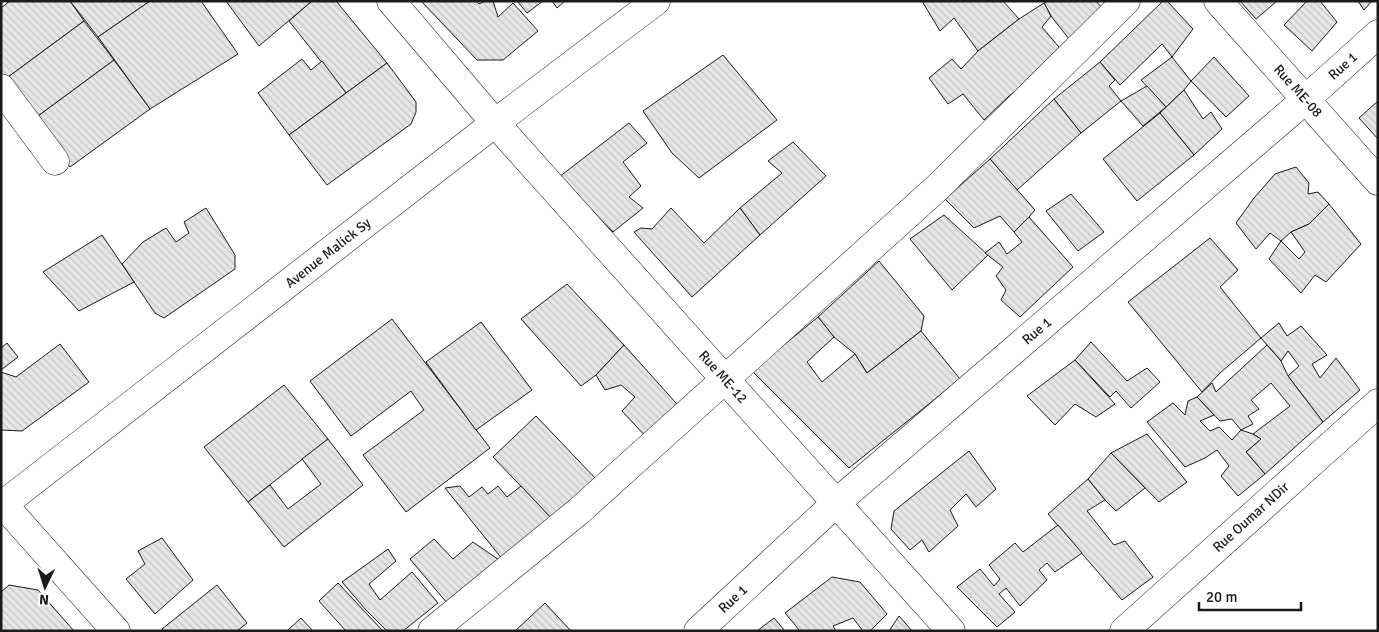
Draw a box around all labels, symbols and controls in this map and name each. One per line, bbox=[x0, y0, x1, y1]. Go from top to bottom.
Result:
street label: Rue 1 bbox=[1325, 49, 1361, 83]
street label: Rue ME-08 bbox=[1270, 61, 1326, 121]
street label: Avenue Malick Sy bbox=[282, 214, 375, 292]
street label: Rue 1 bbox=[1019, 314, 1055, 348]
street label: Rue ME-12 bbox=[695, 347, 751, 407]
street label: Rue Oumar NDir bbox=[1209, 478, 1293, 556]
north arrow bbox=[20, 562, 70, 612]
scale bar bbox=[1199, 580, 1302, 612]
street label: Rue 1 bbox=[715, 581, 751, 617]
text: 20 m bbox=[1206, 588, 1237, 606]
text: N bbox=[39, 591, 50, 608]

